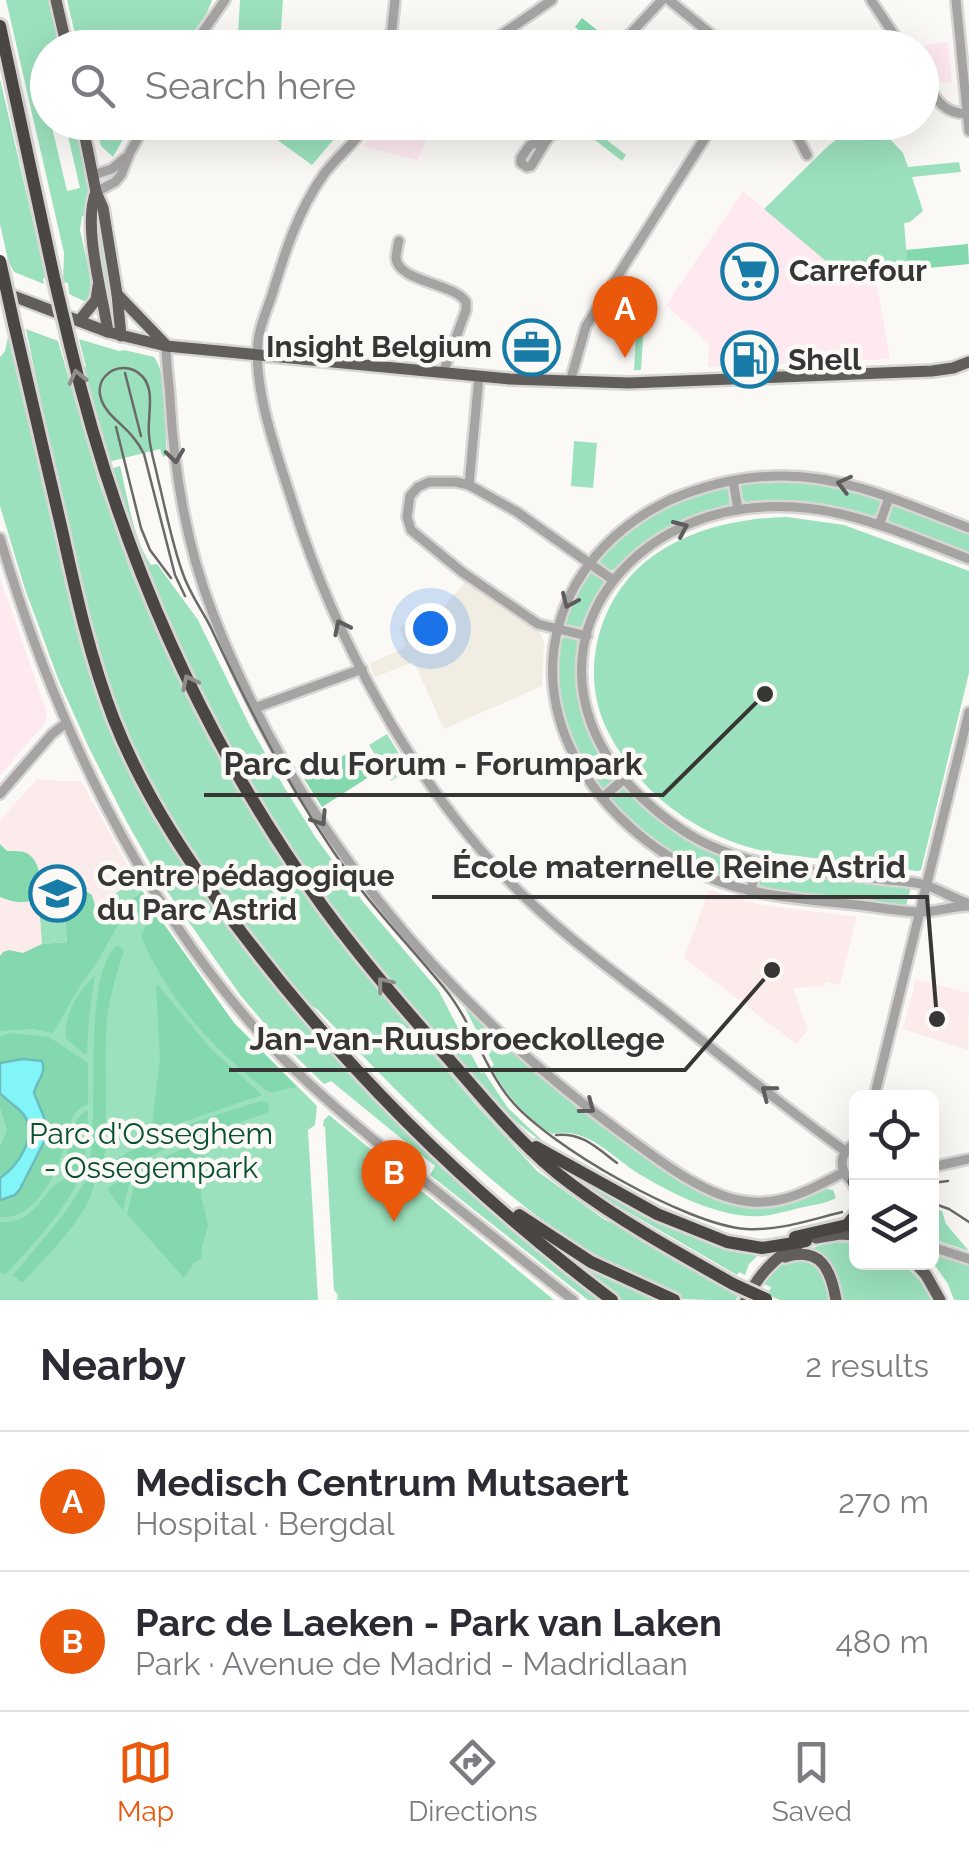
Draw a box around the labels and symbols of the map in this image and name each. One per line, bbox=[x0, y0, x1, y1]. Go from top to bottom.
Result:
supermarket icon: Carrefour bbox=[720, 241, 780, 301]
place label: Carrefour bbox=[789, 253, 927, 288]
pin: A bbox=[592, 276, 658, 358]
office icon: Insight Belgium bbox=[501, 317, 561, 377]
place label: Insight Belgium bbox=[266, 329, 492, 364]
fuel station icon: Shell bbox=[719, 330, 779, 390]
place label: Shell bbox=[788, 342, 862, 377]
one-way arrow bbox=[68, 369, 89, 386]
one-way arrow bbox=[163, 448, 184, 465]
one-way arrow bbox=[836, 474, 853, 495]
one-way arrow bbox=[671, 520, 689, 540]
one-way arrow bbox=[561, 591, 581, 609]
your location bbox=[405, 603, 456, 654]
one-way arrow bbox=[334, 619, 354, 637]
one-way arrow bbox=[181, 674, 201, 692]
callout: Parc du Forum - Forumpark bbox=[204, 733, 663, 795]
text: Parc du Forum - Forumpark bbox=[223, 745, 643, 782]
one-way arrow bbox=[307, 809, 326, 827]
callout: École maternelle Reine Astrid bbox=[432, 835, 927, 897]
text: École maternelle Reine Astrid bbox=[452, 848, 906, 885]
place label: Centre pédagogique du Parc Astrid bbox=[97, 858, 395, 927]
school or university icon: Centre pédagogique du Parc Astrid bbox=[28, 863, 88, 923]
one-way arrow bbox=[378, 977, 396, 995]
callout: Jan-van-Ruusbroeckollege bbox=[229, 1008, 685, 1070]
text: Jan-van-Ruusbroeckollege bbox=[249, 1020, 665, 1057]
one-way arrow bbox=[761, 1086, 779, 1104]
one-way arrow bbox=[577, 1096, 595, 1113]
park label: Parc d'Osseghem - Ossegempark bbox=[29, 1116, 273, 1185]
pin: B bbox=[362, 1140, 426, 1222]

